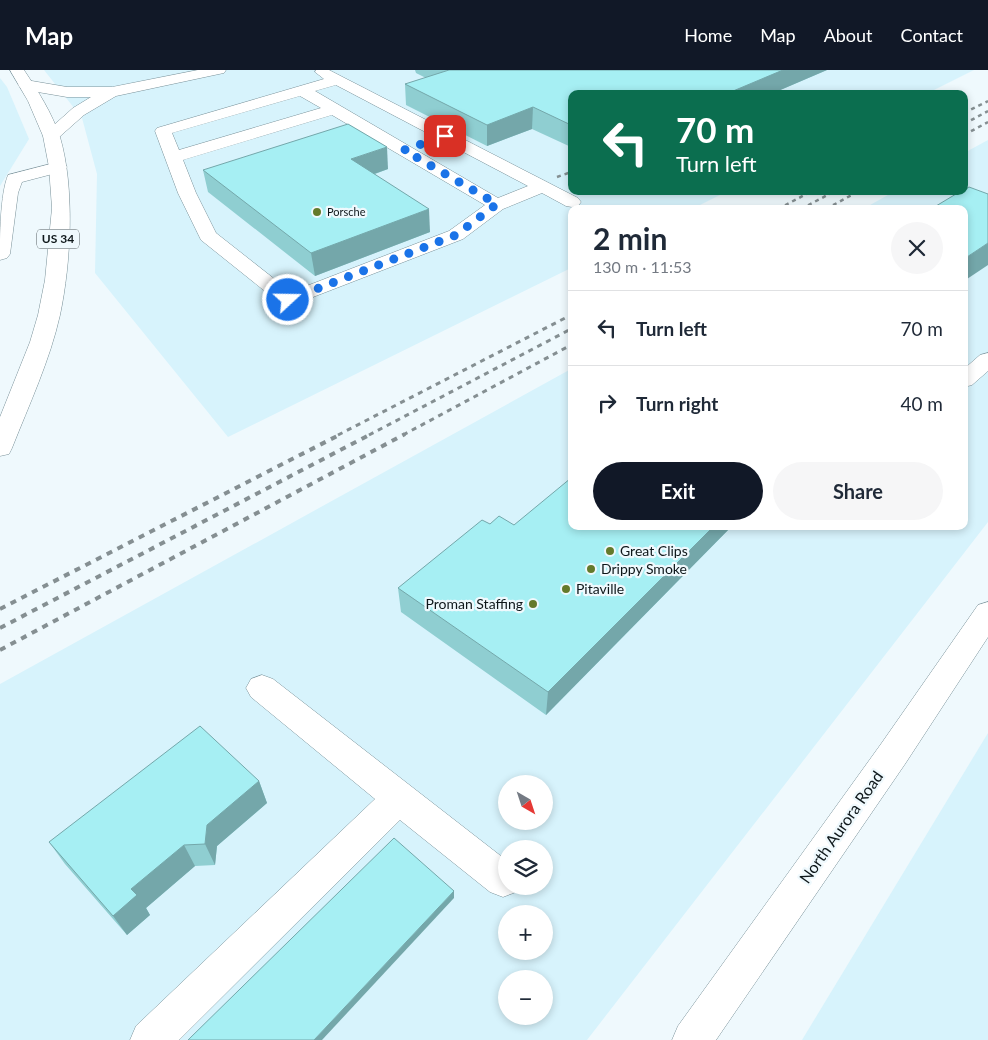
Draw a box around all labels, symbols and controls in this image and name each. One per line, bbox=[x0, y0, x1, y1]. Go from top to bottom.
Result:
text: Map bbox=[25, 21, 73, 50]
text: Home bbox=[684, 24, 732, 46]
text: Map bbox=[760, 24, 796, 46]
text: About bbox=[824, 24, 873, 46]
text: Contact bbox=[901, 24, 963, 46]
text: 70 m bbox=[676, 108, 754, 150]
icon: left bbox=[593, 110, 658, 175]
pin bbox=[424, 115, 466, 157]
icon: arrive bbox=[431, 122, 459, 150]
text: Turn left bbox=[676, 150, 757, 177]
place label: Porsche bbox=[327, 205, 366, 218]
marker: Porsche bbox=[311, 206, 323, 218]
text: 2 min bbox=[593, 220, 667, 256]
button: close bbox=[891, 222, 943, 274]
road number: US 34 bbox=[37, 230, 79, 248]
text: 130 m · 11:53 bbox=[593, 257, 692, 276]
position arrow bbox=[261, 273, 313, 325]
icon: left bbox=[593, 314, 621, 342]
text: Turn left bbox=[636, 317, 707, 340]
text: 70 m bbox=[900, 317, 943, 340]
icon: right bbox=[593, 389, 621, 417]
text: Turn right bbox=[636, 392, 718, 415]
text: 40 m bbox=[900, 392, 943, 415]
button: Exit bbox=[593, 462, 763, 520]
button: Share bbox=[773, 462, 943, 520]
place label: Great Clips bbox=[620, 542, 688, 559]
marker: Great Clips bbox=[604, 545, 616, 557]
place label: Drippy Smoke bbox=[601, 560, 687, 577]
marker: Drippy Smoke bbox=[585, 563, 597, 575]
place label: Pitaville bbox=[576, 580, 624, 597]
marker: Pitaville bbox=[560, 583, 572, 595]
place label: Proman Staffing bbox=[425, 595, 523, 612]
marker: Proman Staffing bbox=[527, 598, 539, 610]
street label: North Aurora Road bbox=[795, 767, 886, 886]
north arrow bbox=[498, 775, 552, 830]
map controls bbox=[498, 775, 553, 1025]
button: layers bbox=[498, 840, 553, 895]
button: + bbox=[498, 905, 553, 960]
button: − bbox=[498, 970, 553, 1025]

